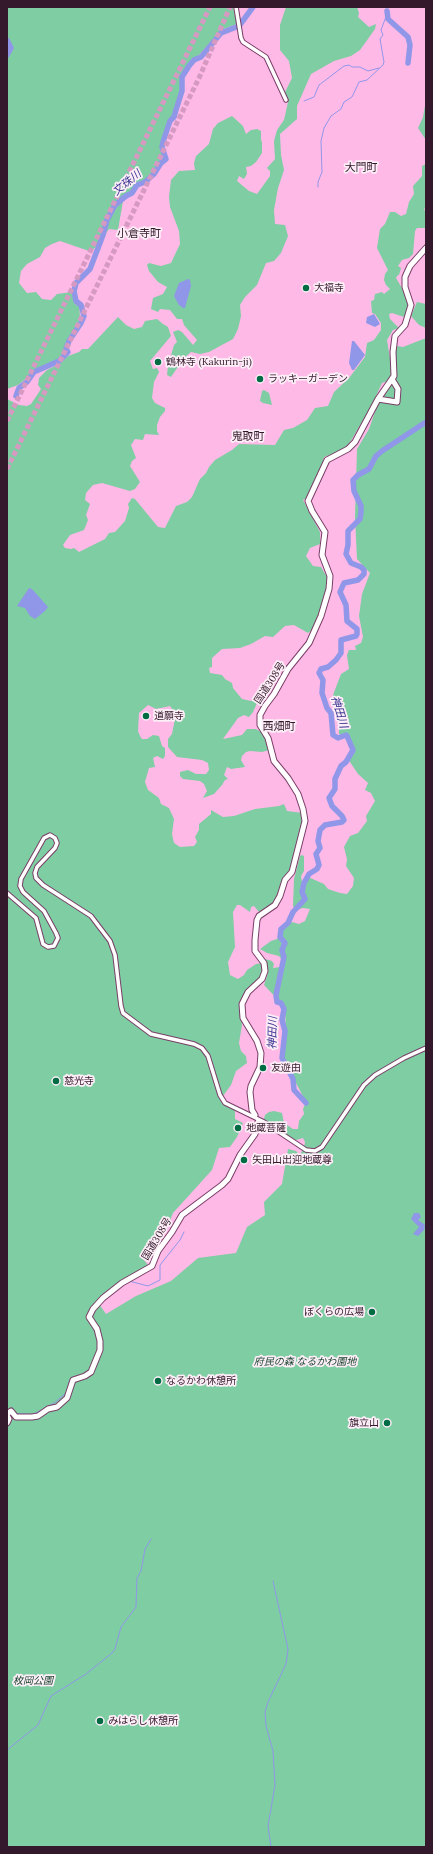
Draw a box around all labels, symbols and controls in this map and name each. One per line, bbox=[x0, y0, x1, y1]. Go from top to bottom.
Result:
district label: 大門町 bbox=[345, 161, 377, 175]
water label: 文珠川 bbox=[110, 167, 144, 199]
district label: 小倉寺町 bbox=[117, 227, 161, 241]
place label: 大福寺 bbox=[314, 282, 344, 294]
marker: 大福寺 bbox=[301, 283, 311, 293]
place label: 鶴林寺 (Kakurin-ji) bbox=[166, 356, 252, 368]
marker: 鶴林寺 (Kakurin-ji) bbox=[153, 357, 163, 367]
place label: ラッキーガーデン bbox=[268, 373, 348, 385]
marker: ラッキーガーデン bbox=[255, 374, 265, 384]
district label: 鬼取町 bbox=[232, 430, 264, 444]
street label: 国道308号 bbox=[252, 660, 288, 706]
water label: 神田川 bbox=[328, 694, 350, 730]
place label: 道願寺 bbox=[154, 710, 184, 722]
marker: 道願寺 bbox=[141, 711, 151, 721]
district label: 西畑町 bbox=[263, 720, 295, 734]
water label: 神田川 bbox=[266, 1016, 280, 1050]
place label: 友遊由 bbox=[271, 1062, 301, 1074]
marker: 友遊由 bbox=[258, 1063, 268, 1073]
place label: 慈光寺 bbox=[64, 1075, 94, 1087]
marker: 慈光寺 bbox=[51, 1076, 61, 1086]
place label: 地蔵菩薩 bbox=[246, 1122, 286, 1134]
marker: 地蔵菩薩 bbox=[233, 1123, 243, 1133]
place label: 矢田山出迎地蔵尊 bbox=[252, 1154, 332, 1166]
marker: 矢田山出迎地蔵尊 bbox=[239, 1155, 249, 1165]
street label: 国道308号 bbox=[140, 1216, 174, 1262]
place label: ぼくらの広場 bbox=[304, 1306, 364, 1318]
marker: ぼくらの広場 bbox=[367, 1307, 377, 1317]
park label: 府民の森 なるかわ園地 bbox=[254, 1356, 356, 1368]
place label: なるかわ休憩所 bbox=[166, 1375, 236, 1387]
marker: なるかわ休憩所 bbox=[153, 1376, 163, 1386]
place label: 旗立山 bbox=[349, 1417, 379, 1429]
marker: 旗立山 bbox=[382, 1418, 392, 1428]
park label: 枚岡公園 bbox=[13, 1675, 53, 1687]
place label: みはらし休憩所 bbox=[108, 1715, 178, 1727]
marker: みはらし休憩所 bbox=[95, 1716, 105, 1726]

